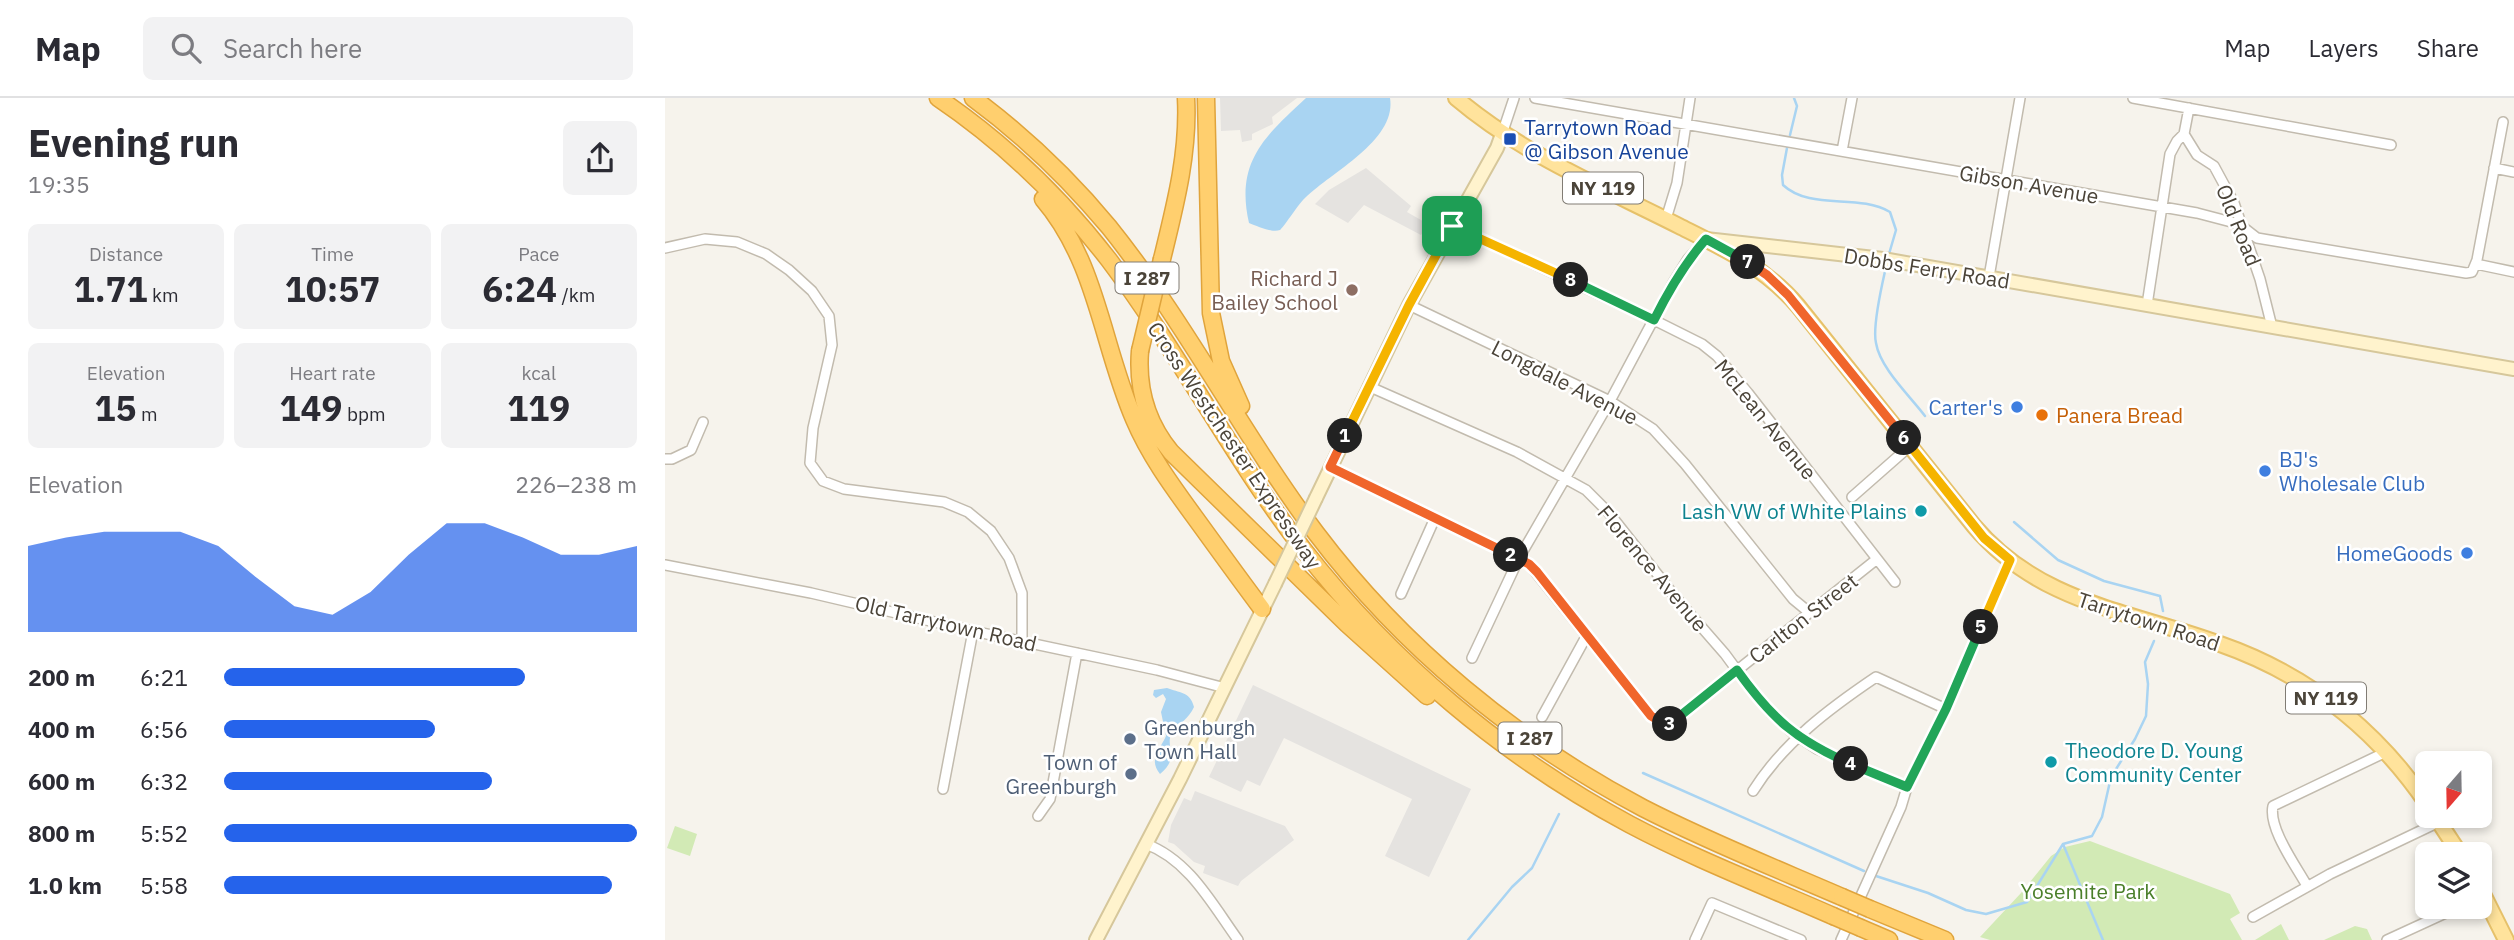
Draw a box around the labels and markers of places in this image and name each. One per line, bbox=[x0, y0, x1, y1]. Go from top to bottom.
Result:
place label: Tarrytown Road @ Gibson Avenue bbox=[1524, 113, 1689, 165]
marker: Tarrytown Road @ Gibson Avenue bbox=[1502, 131, 1518, 147]
pin bbox=[1422, 196, 1482, 256]
pin: 7 bbox=[1731, 244, 1765, 280]
pin: 8 bbox=[1553, 262, 1588, 298]
place label: Richard J Bailey School bbox=[1211, 264, 1338, 316]
marker: Richard J Bailey School bbox=[1344, 282, 1360, 298]
place label: Carter's bbox=[1928, 393, 2003, 421]
marker: Carter's bbox=[2009, 399, 2025, 415]
place label: Panera Bread bbox=[2056, 401, 2183, 429]
marker: Panera Bread bbox=[2034, 407, 2050, 423]
pin: 1 bbox=[1327, 418, 1363, 454]
pin: 6 bbox=[1887, 420, 1921, 456]
place label: BJ's Wholesale Club bbox=[2279, 445, 2425, 497]
marker: BJ's Wholesale Club bbox=[2257, 463, 2273, 479]
place label: Lash VW of White Plains bbox=[1682, 497, 1907, 525]
marker: Lash VW of White Plains bbox=[1913, 503, 1929, 519]
pin: 2 bbox=[1493, 538, 1529, 573]
place label: HomeGoods bbox=[2336, 539, 2453, 567]
marker: HomeGoods bbox=[2459, 545, 2475, 561]
pin: 5 bbox=[1963, 610, 1999, 644]
pin: 3 bbox=[1653, 706, 1688, 742]
place label: Greenburgh Town Hall bbox=[1144, 713, 1256, 765]
marker: Greenburgh Town Hall bbox=[1122, 731, 1138, 747]
place label: Theodore D. Young Community Center bbox=[2065, 736, 2243, 788]
pin: 4 bbox=[1833, 746, 1869, 782]
place label: Town of Greenburgh bbox=[1005, 748, 1117, 800]
marker: Theodore D. Young Community Center bbox=[2043, 754, 2059, 770]
marker: Town of Greenburgh bbox=[1123, 766, 1139, 782]

